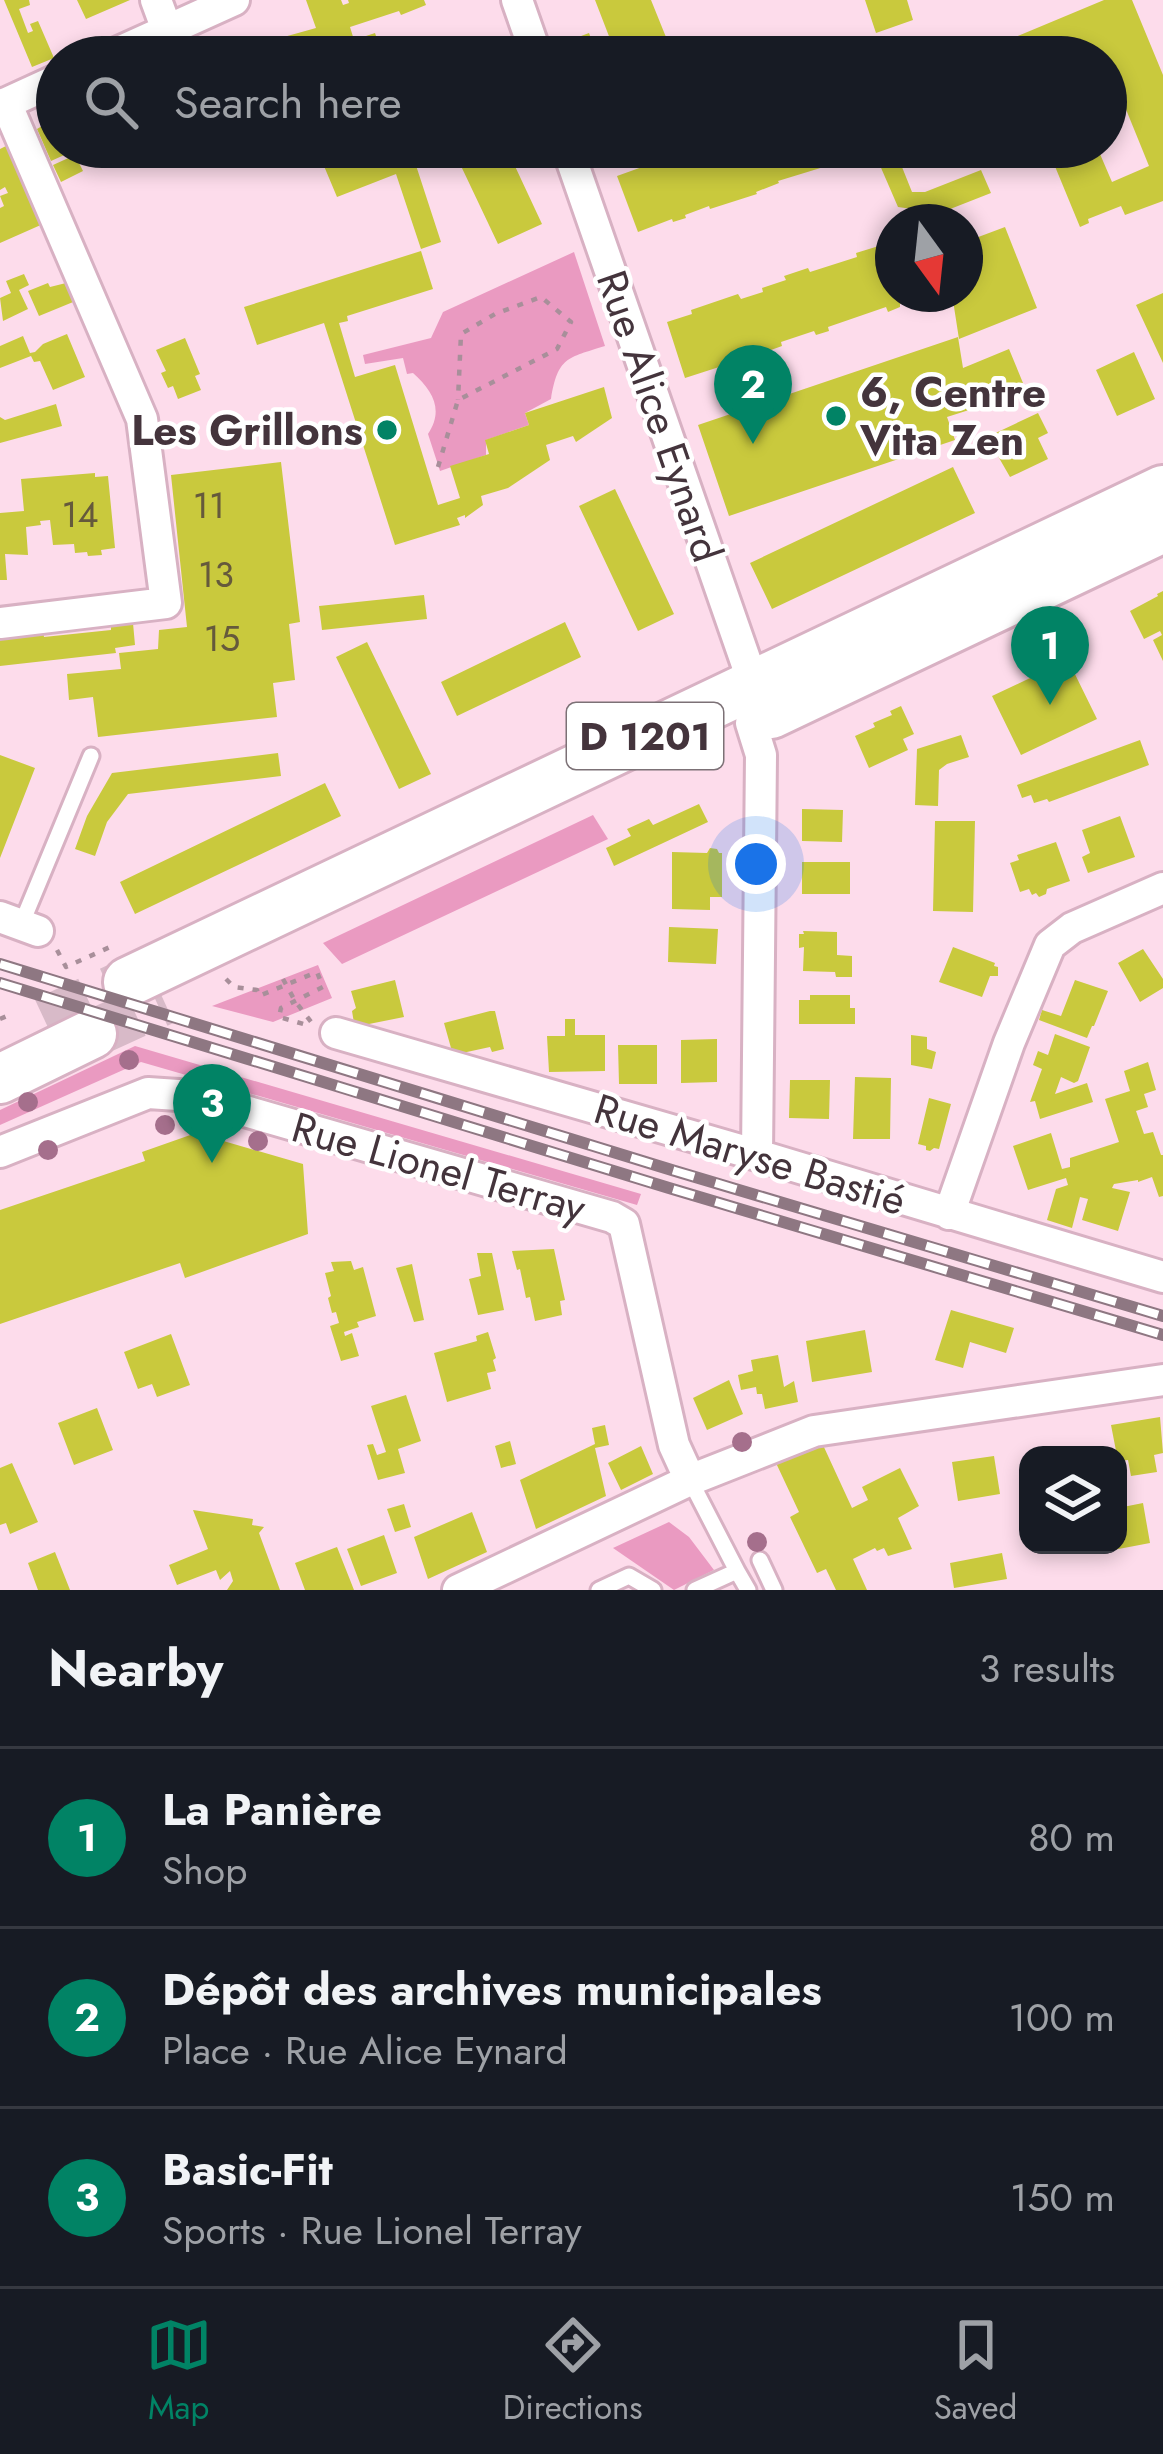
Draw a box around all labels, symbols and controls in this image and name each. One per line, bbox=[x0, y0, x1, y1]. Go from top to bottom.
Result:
search box bbox=[36, 36, 1127, 168]
icon: search bbox=[78, 69, 144, 135]
text: Search here bbox=[174, 70, 402, 135]
north arrow bbox=[875, 204, 983, 312]
street label: Rue Alice Eynard bbox=[581, 262, 738, 570]
pin: 2 bbox=[714, 345, 792, 444]
place label: 6, Centre Vita Zen bbox=[859, 362, 1046, 471]
place label: Les Grillons bbox=[131, 400, 363, 461]
marker: 6, Centre Vita Zen bbox=[823, 403, 849, 429]
marker: Les Grillons bbox=[374, 417, 400, 443]
house number: 11 bbox=[193, 479, 225, 531]
house number: 14 bbox=[61, 488, 99, 540]
house number: 13 bbox=[198, 548, 234, 600]
pin: 1 bbox=[1011, 606, 1089, 705]
house number: 15 bbox=[204, 612, 240, 664]
road number: D 1201 bbox=[567, 703, 723, 769]
your location bbox=[726, 834, 786, 894]
pin: 3 bbox=[173, 1064, 251, 1163]
street label: Rue Maryse Bastié bbox=[587, 1078, 913, 1231]
street label: Rue Lionel Terray bbox=[285, 1096, 593, 1239]
map controls bbox=[1019, 1446, 1127, 1554]
button: layers bbox=[1019, 1446, 1127, 1554]
text: Nearby bbox=[48, 1631, 223, 1705]
text: 3 results bbox=[979, 1640, 1115, 1697]
text: La Panière bbox=[162, 1777, 382, 1842]
text: 1 bbox=[77, 1809, 97, 1866]
text: 80 m bbox=[1028, 1809, 1115, 1866]
text: Shop bbox=[162, 1842, 247, 1899]
text: Dépôt des archives municipales bbox=[162, 1957, 822, 2022]
text: 2 bbox=[74, 1989, 100, 2046]
text: 100 m bbox=[1009, 1989, 1115, 2046]
text: Place · Rue Alice Eynard bbox=[162, 2022, 568, 2079]
text: Basic-Fit bbox=[162, 2137, 333, 2202]
text: 3 bbox=[75, 2169, 99, 2226]
text: 150 m bbox=[1010, 2169, 1115, 2226]
text: Sports · Rue Lionel Terray bbox=[162, 2202, 582, 2259]
tab: Map bbox=[146, 2312, 212, 2431]
tab: Directions bbox=[503, 2312, 643, 2431]
tab: Saved bbox=[934, 2312, 1017, 2431]

